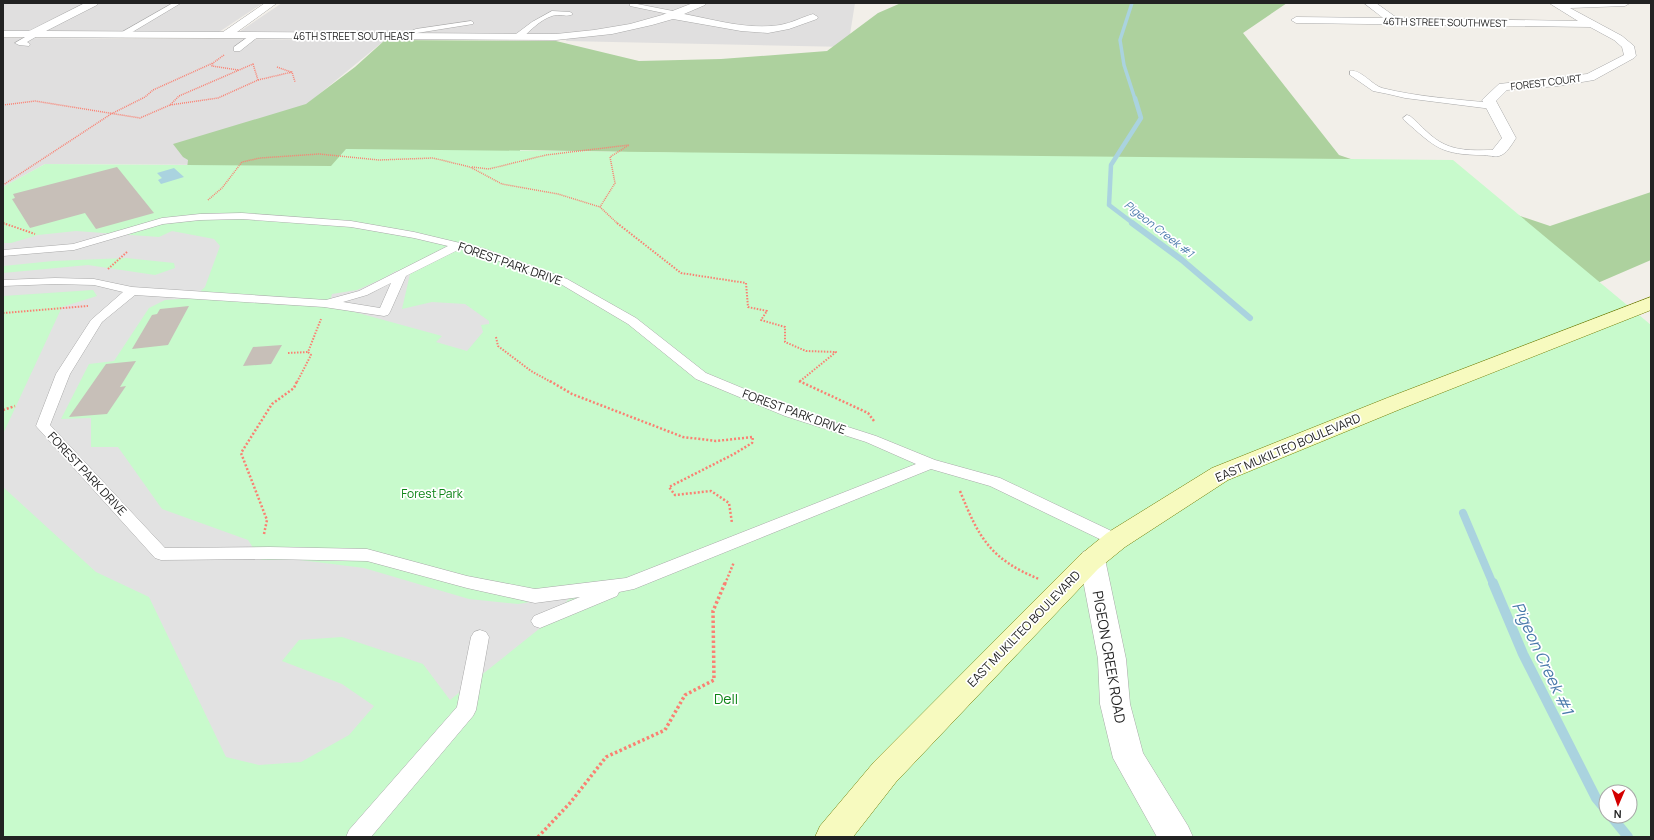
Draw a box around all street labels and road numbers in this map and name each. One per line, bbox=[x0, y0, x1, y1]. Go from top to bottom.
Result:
street label: 46TH STREET SOUTHWEST bbox=[1383, 14, 1507, 30]
street label: 46TH STREET SOUTHEAST bbox=[293, 29, 415, 43]
street label: FOREST COURT bbox=[1510, 71, 1582, 93]
street label: FOREST PARK DRIVE bbox=[456, 238, 565, 289]
street label: FOREST PARK DRIVE bbox=[740, 385, 848, 438]
street label: EAST MUKILTEO BOULEVARD bbox=[1213, 409, 1363, 486]
street label: FOREST PARK DRIVE bbox=[44, 428, 131, 519]
street label: EAST MUKILTEO BOULEVARD bbox=[963, 567, 1084, 691]
street label: PIGEON CREEK ROAD bbox=[1088, 589, 1131, 725]

